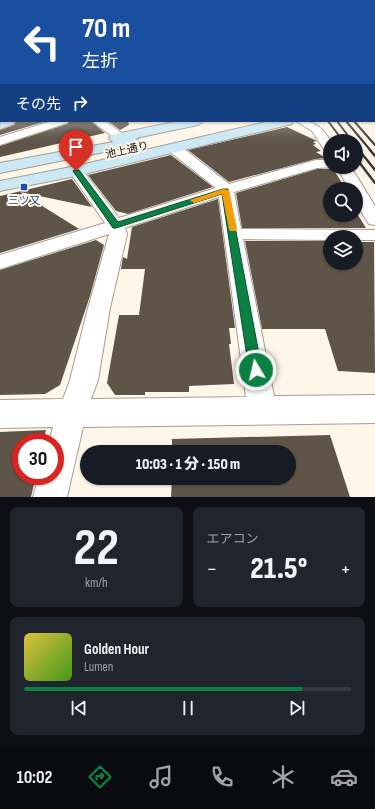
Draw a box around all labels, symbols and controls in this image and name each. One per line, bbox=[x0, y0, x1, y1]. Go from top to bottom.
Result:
text: 70 m bbox=[82, 12, 130, 45]
icon: left bbox=[16, 16, 68, 68]
text: 左折 bbox=[82, 51, 118, 72]
icon: right bbox=[69, 92, 91, 114]
text: その先 bbox=[16, 95, 61, 114]
pin bbox=[59, 130, 93, 171]
map controls bbox=[323, 134, 363, 270]
button: sound bbox=[323, 134, 363, 174]
icon: arrive bbox=[65, 136, 87, 158]
street label: 池上通り bbox=[104, 139, 150, 161]
marker: 三ツ又 bbox=[19, 182, 29, 192]
button: search bbox=[323, 182, 363, 222]
place label: 三ツ又 bbox=[8, 194, 41, 207]
button: layers bbox=[323, 230, 363, 270]
position arrow bbox=[235, 349, 277, 391]
speed limit sign: 30 bbox=[12, 433, 64, 485]
text: 10:03 · 1 分 · 150 m bbox=[136, 455, 240, 474]
text: 22 bbox=[73, 517, 119, 580]
text: エアコン bbox=[207, 531, 259, 547]
text: 21.5° bbox=[250, 551, 307, 587]
text: − bbox=[207, 556, 217, 583]
text: + bbox=[340, 556, 351, 583]
text: km/h bbox=[85, 575, 107, 591]
text: Golden Hour bbox=[84, 640, 149, 659]
text: Lumen bbox=[84, 659, 113, 675]
icon: previous bbox=[68, 697, 90, 719]
icon: pause bbox=[177, 697, 199, 719]
icon: next bbox=[286, 697, 308, 719]
icon: directions bbox=[86, 763, 114, 791]
icon: music bbox=[147, 763, 175, 791]
icon: phone bbox=[208, 763, 236, 791]
icon: climate bbox=[269, 763, 297, 791]
icon: car bbox=[330, 763, 358, 791]
text: 10:02 bbox=[17, 767, 52, 788]

